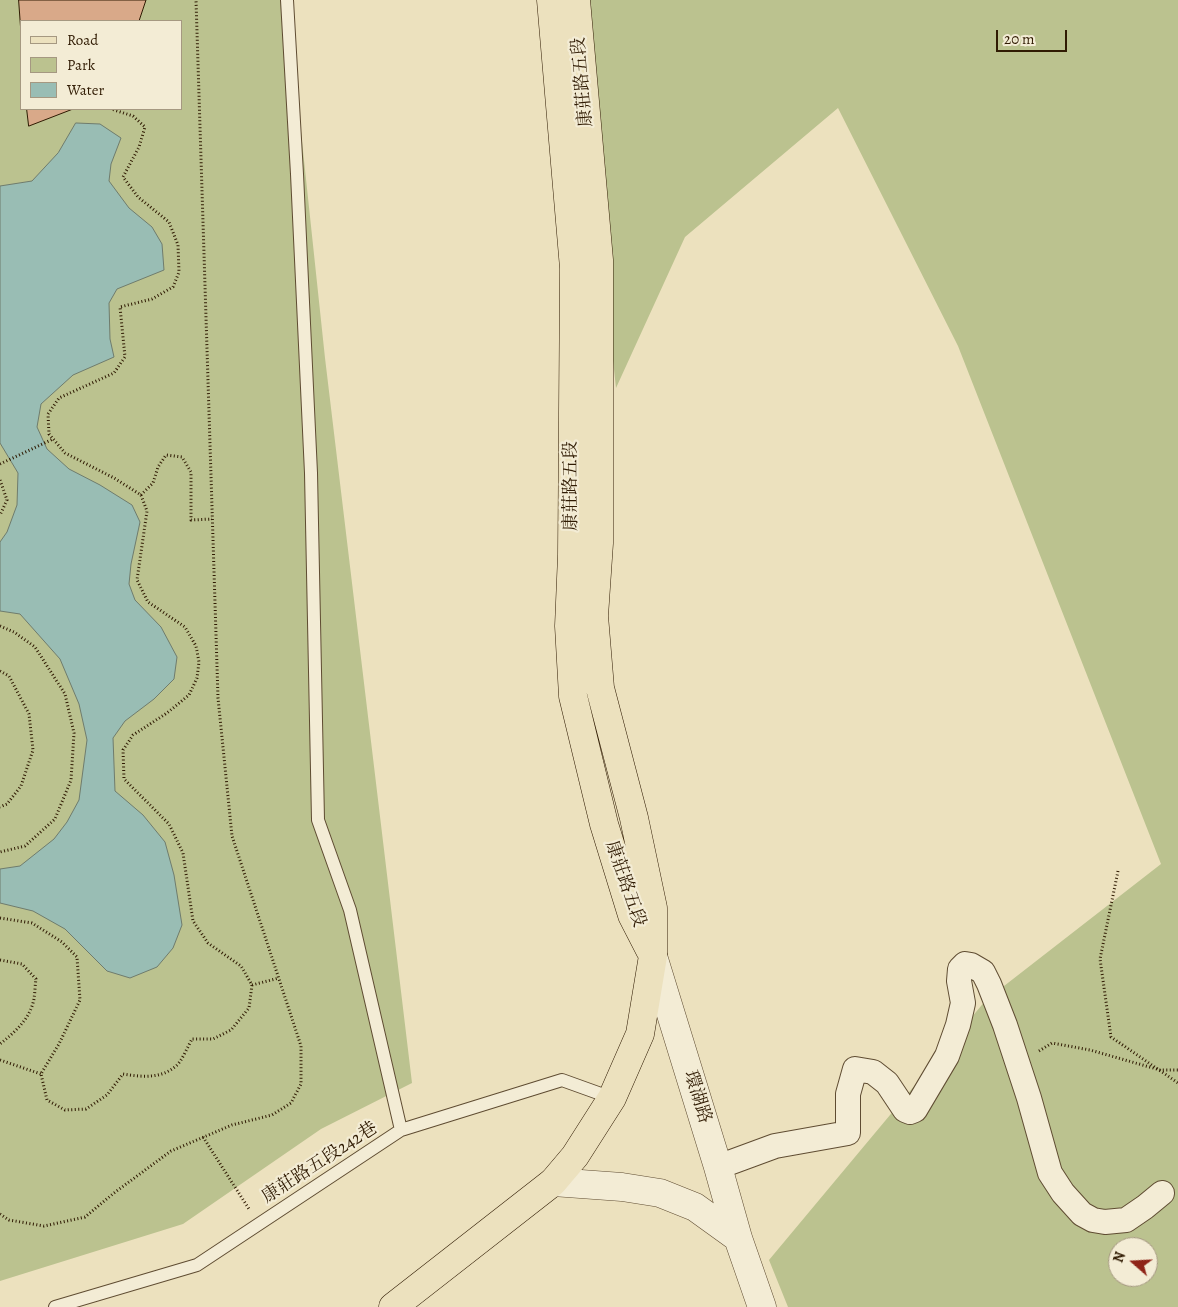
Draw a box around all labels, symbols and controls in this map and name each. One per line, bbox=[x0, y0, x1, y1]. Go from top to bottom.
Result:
legend bbox=[20, 20, 182, 110]
scale bar bbox=[998, 20, 1069, 52]
text: 20 m bbox=[1004, 29, 1035, 49]
text: Road bbox=[67, 30, 98, 50]
street label: 康莊路五段 bbox=[568, 36, 598, 128]
text: Park bbox=[67, 55, 95, 75]
text: Water bbox=[67, 80, 104, 100]
street label: 康莊路五段 bbox=[561, 441, 583, 531]
street label: 康莊路五段 bbox=[600, 838, 650, 930]
street label: 環湖路 bbox=[679, 1068, 715, 1126]
street label: 康莊路五段242巷 bbox=[258, 1118, 382, 1208]
north arrow bbox=[1108, 1237, 1158, 1287]
text: N bbox=[1109, 1249, 1130, 1265]

